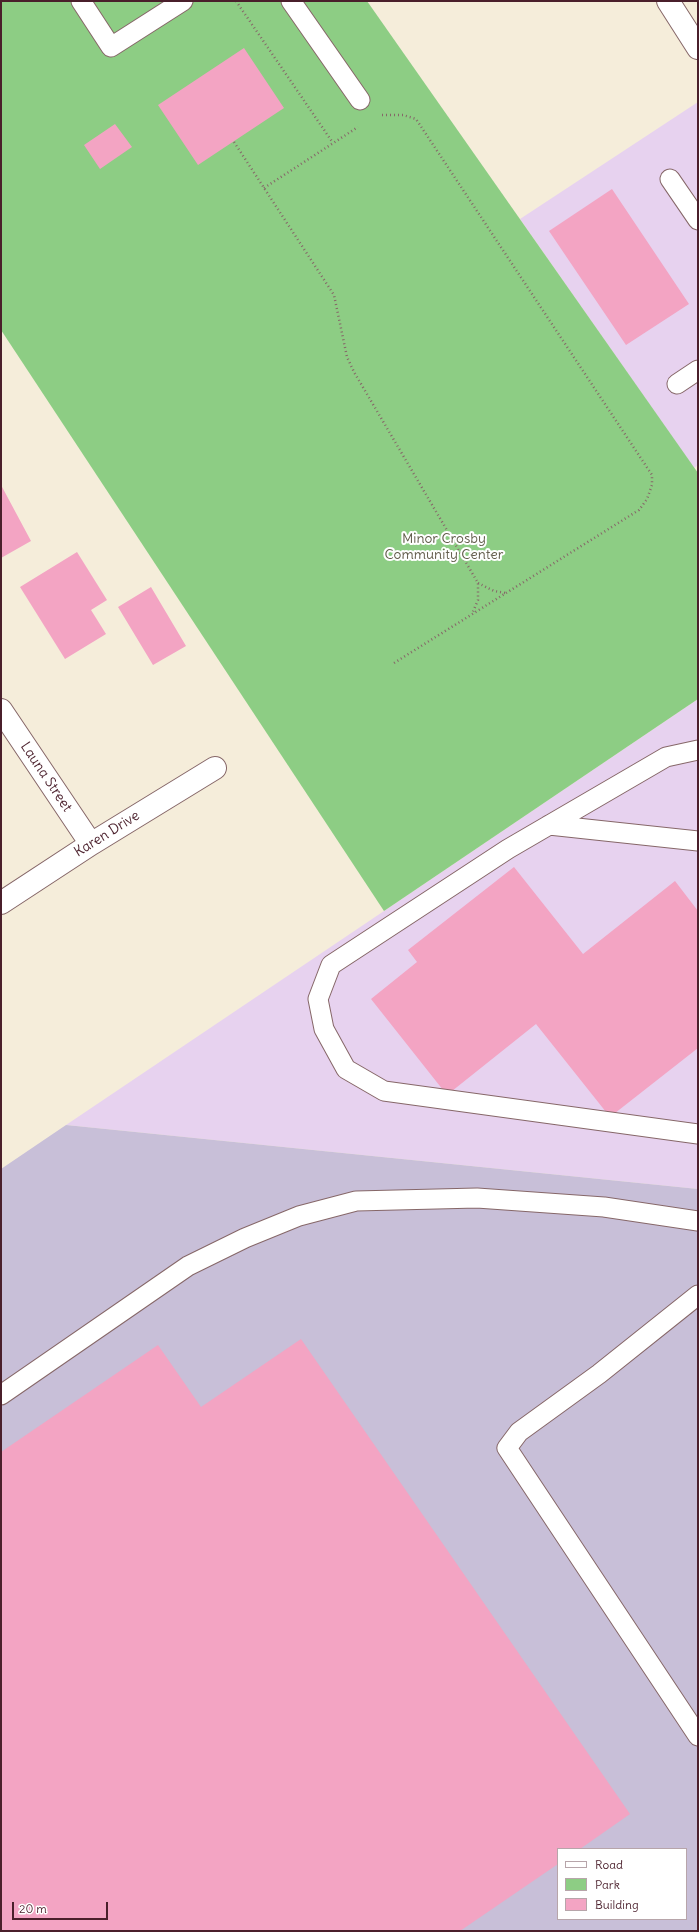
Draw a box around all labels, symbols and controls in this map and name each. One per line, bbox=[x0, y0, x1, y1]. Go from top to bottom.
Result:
park label: Minor Crosby Community Center bbox=[384, 531, 504, 564]
street label: Launa Street bbox=[17, 739, 75, 815]
street label: Karen Drive bbox=[71, 807, 143, 861]
legend bbox=[557, 1848, 687, 1920]
text: Road bbox=[595, 1857, 623, 1872]
text: Park bbox=[595, 1877, 620, 1892]
scale bar bbox=[14, 1894, 110, 1920]
text: Building bbox=[595, 1897, 639, 1912]
text: 20 m bbox=[19, 1901, 47, 1916]

